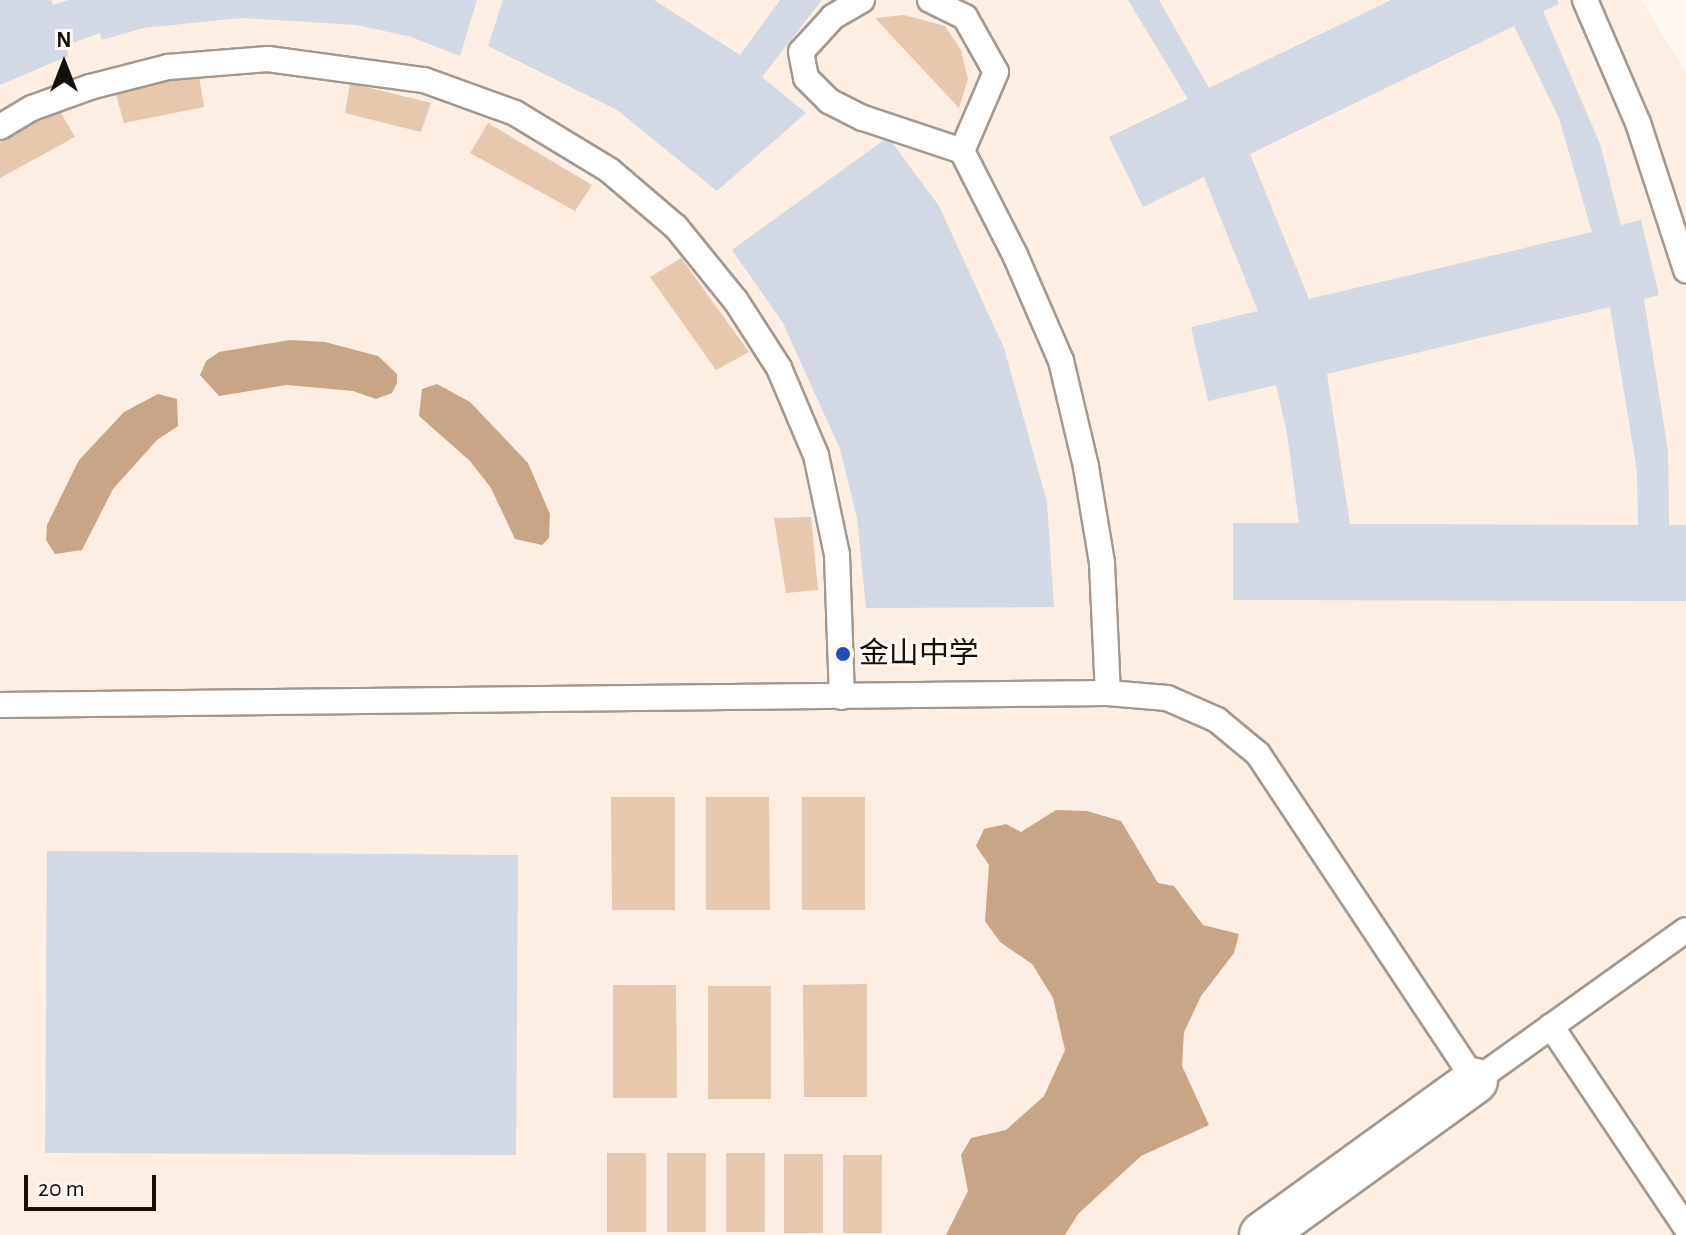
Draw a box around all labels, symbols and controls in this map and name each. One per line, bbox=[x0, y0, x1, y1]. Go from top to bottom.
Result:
north arrow bbox=[24, 24, 104, 104]
text: N bbox=[56, 29, 72, 51]
place label: 金山中学 bbox=[859, 636, 979, 672]
marker: 金山中学 bbox=[834, 645, 852, 663]
scale bar bbox=[28, 1159, 160, 1209]
text: 20 m bbox=[38, 1177, 85, 1201]

